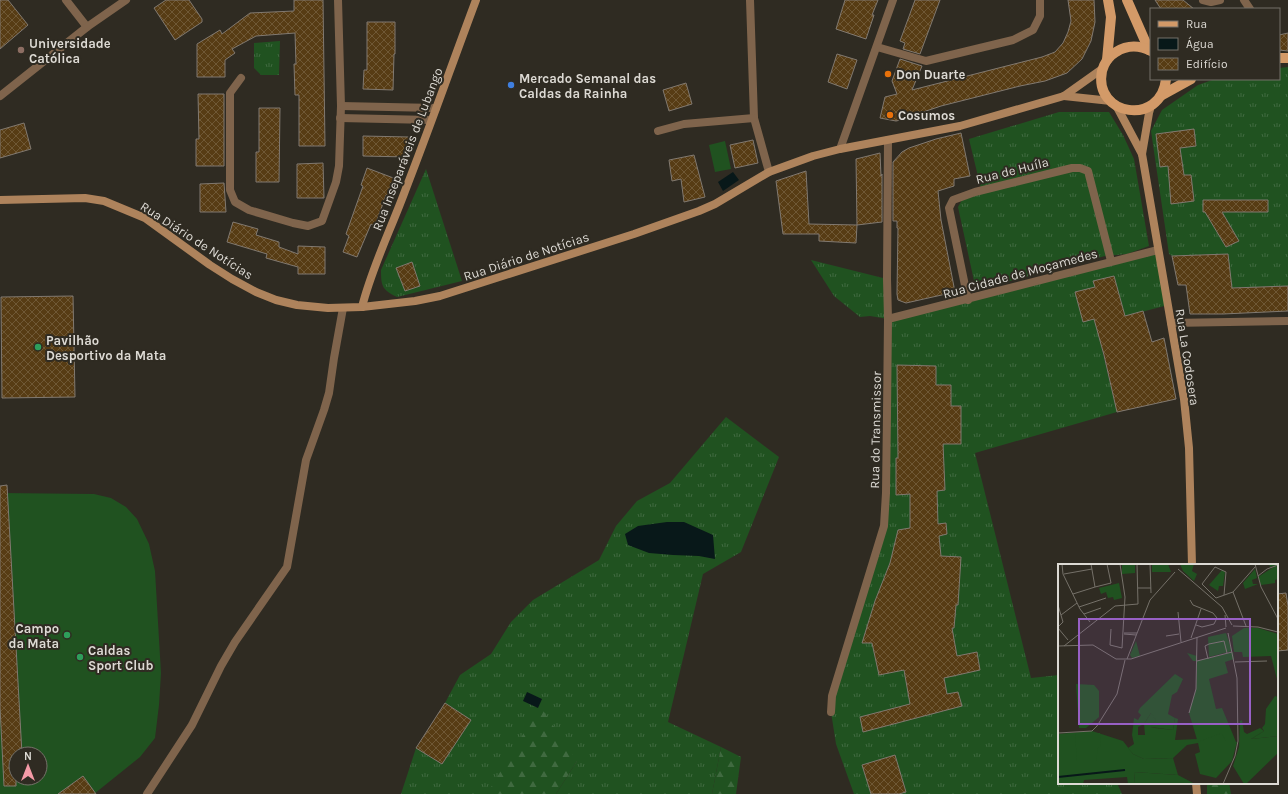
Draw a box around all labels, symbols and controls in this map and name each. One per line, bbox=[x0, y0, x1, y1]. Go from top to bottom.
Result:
legend bbox=[1150, 8, 1280, 80]
text: Rua bbox=[1186, 17, 1207, 31]
place label: Universidade Católica bbox=[29, 36, 111, 66]
text: Água bbox=[1186, 36, 1214, 51]
marker: Universidade Católica bbox=[16, 45, 26, 55]
text: Edifício bbox=[1186, 57, 1227, 71]
street label: Rua Inseparáveis de Lubango bbox=[369, 66, 446, 233]
place label: Don Duarte bbox=[896, 67, 966, 82]
marker: Don Duarte bbox=[883, 69, 893, 79]
place label: Mercado Semanal das Caldas da Rainha bbox=[519, 71, 656, 101]
marker: Mercado Semanal das Caldas da Rainha bbox=[506, 80, 516, 90]
place label: Cosumos bbox=[898, 108, 955, 123]
marker: Cosumos bbox=[885, 110, 895, 120]
street label: Rua de Huíla bbox=[974, 154, 1050, 187]
street label: Rua Diário de Notícias bbox=[138, 198, 256, 283]
street label: Rua Diário de Notícias bbox=[461, 229, 591, 284]
street label: Rua Cidade de Moçamedes bbox=[941, 246, 1099, 301]
street label: Rua La Codosera bbox=[1172, 308, 1203, 406]
place label: Pavilhão Desportivo da Mata bbox=[46, 333, 166, 363]
marker: Pavilhão Desportivo da Mata bbox=[33, 342, 43, 352]
street label: Rua do Transmissor bbox=[867, 371, 884, 489]
inset map bbox=[1058, 564, 1278, 784]
place label: Campo da Mata bbox=[8, 621, 59, 651]
marker: Campo da Mata bbox=[62, 630, 72, 640]
place label: Caldas Sport Club bbox=[88, 643, 153, 673]
marker: Caldas Sport Club bbox=[75, 652, 85, 662]
north arrow bbox=[8, 746, 48, 786]
text: N bbox=[24, 750, 32, 763]

